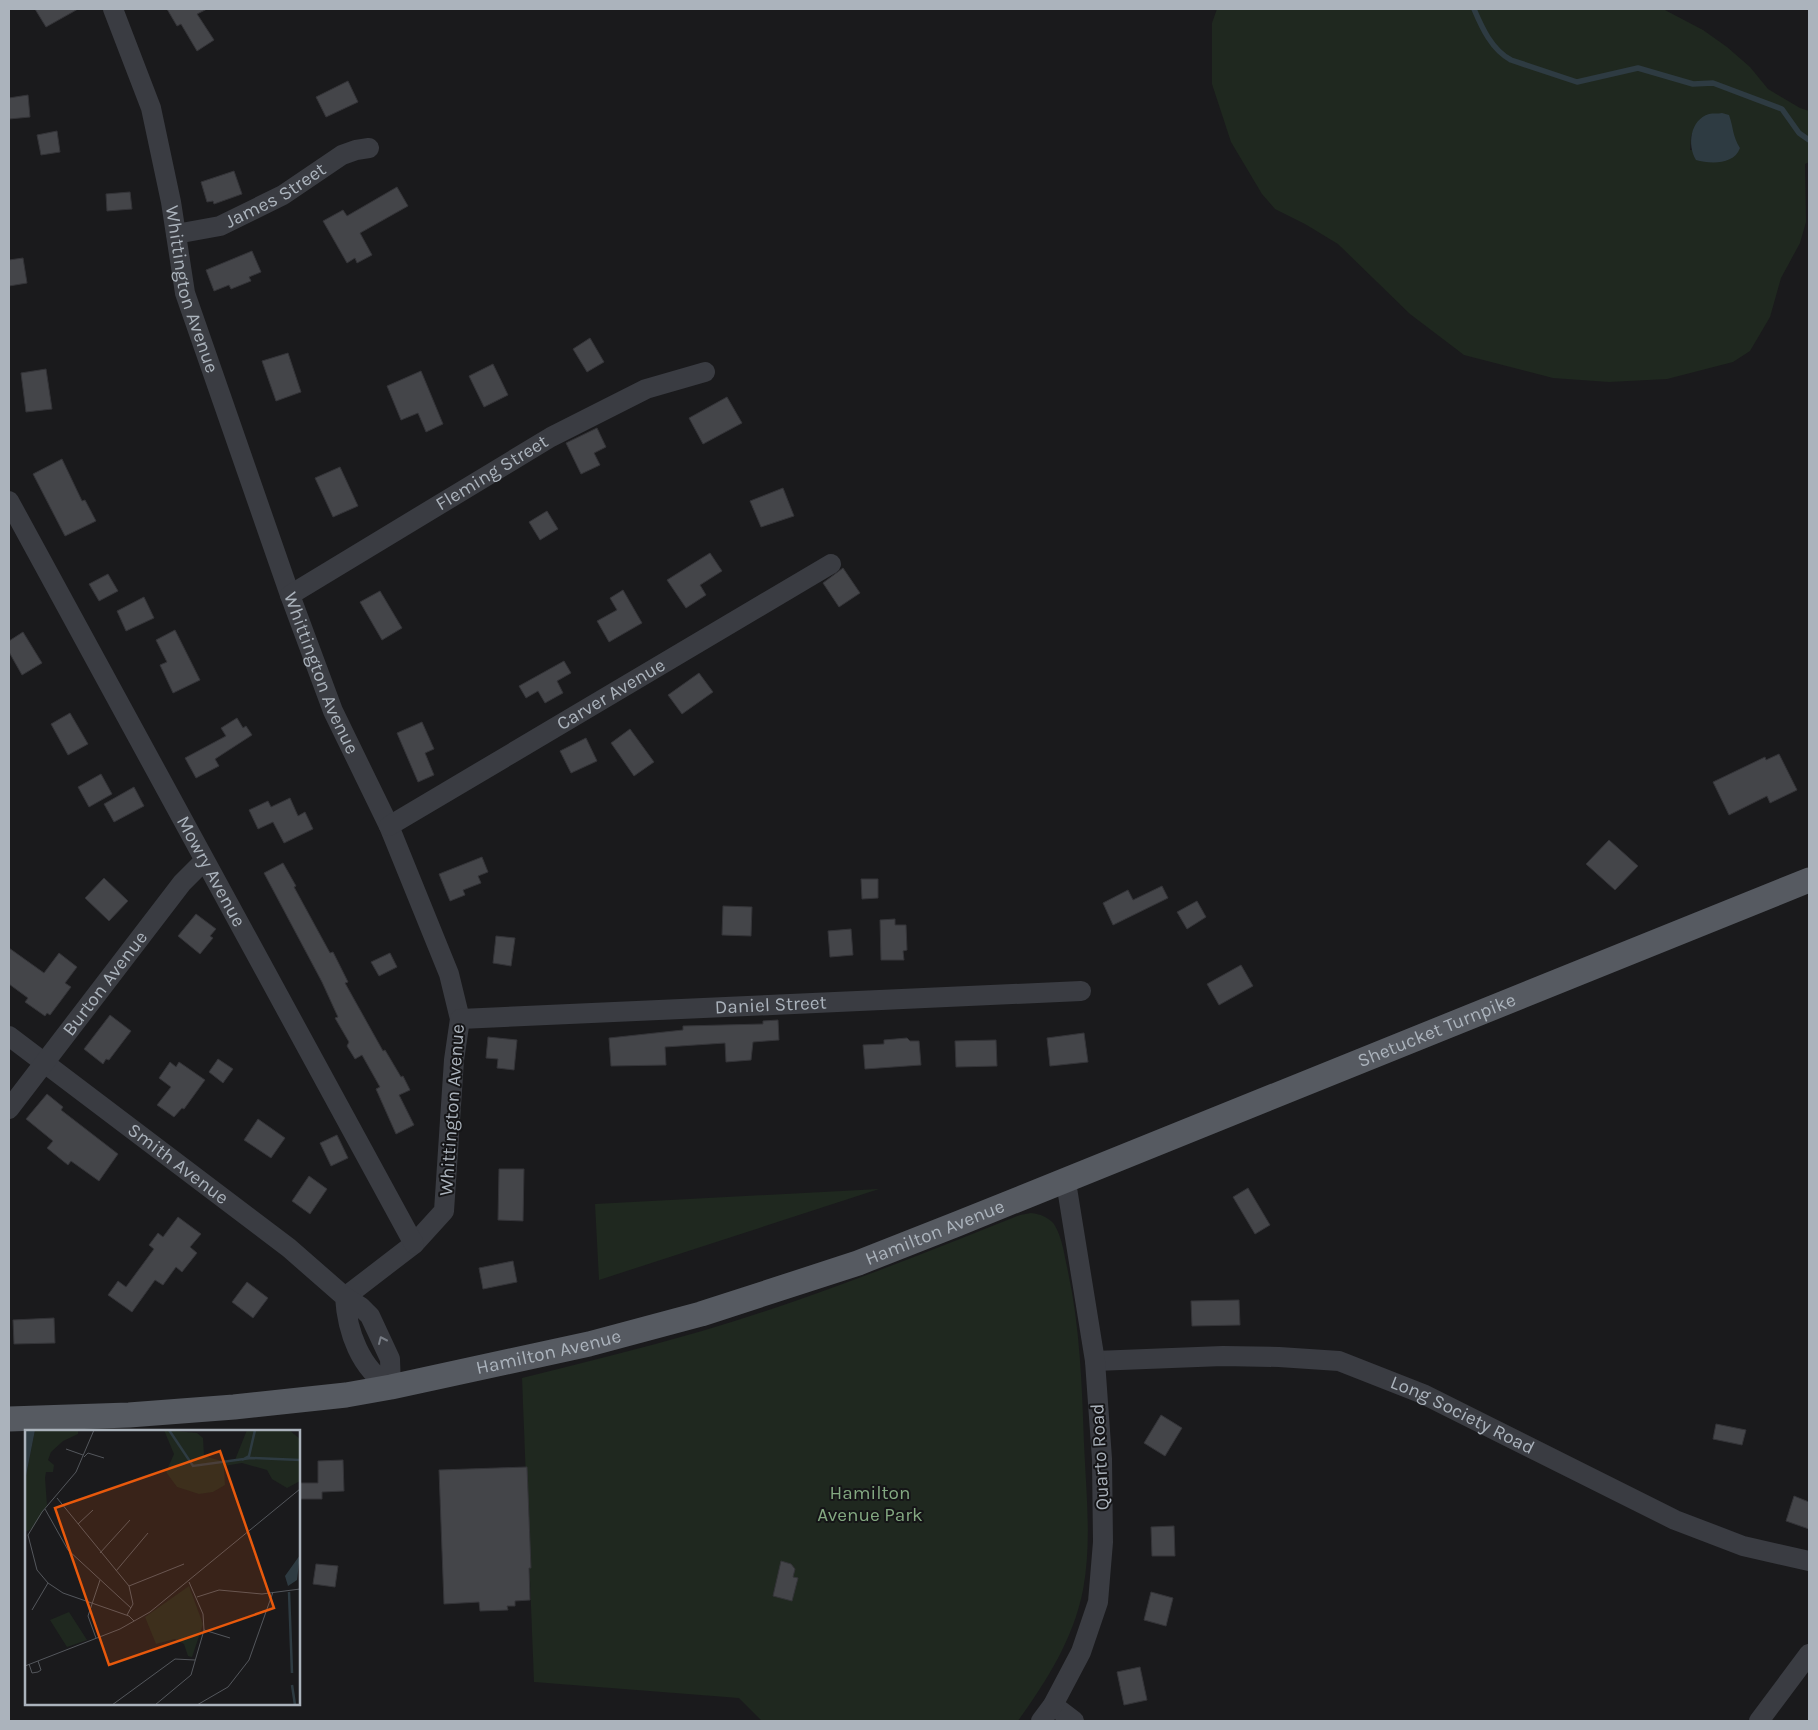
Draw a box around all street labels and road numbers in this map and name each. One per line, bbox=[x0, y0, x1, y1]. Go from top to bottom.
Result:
street label: James Street bbox=[221, 158, 330, 233]
street label: Whittington Avenue bbox=[161, 204, 223, 376]
street label: Fleming Street bbox=[432, 430, 552, 515]
street label: Whittington Avenue bbox=[279, 589, 363, 758]
street label: Carver Avenue bbox=[553, 654, 669, 735]
street label: Mowry Avenue bbox=[172, 812, 250, 931]
street label: Burton Avenue bbox=[58, 927, 152, 1040]
street label: Shetucket Turnpike bbox=[1354, 989, 1519, 1072]
street label: Daniel Street bbox=[714, 991, 827, 1019]
street label: Whittington Avenue bbox=[435, 1023, 469, 1197]
street label: Smith Avenue bbox=[123, 1119, 233, 1209]
street label: Hamilton Avenue bbox=[862, 1195, 1008, 1270]
street label: Hamilton Avenue bbox=[474, 1325, 623, 1379]
street label: Long Society Road bbox=[1387, 1371, 1538, 1459]
street label: Quarto Road bbox=[1086, 1403, 1114, 1511]

